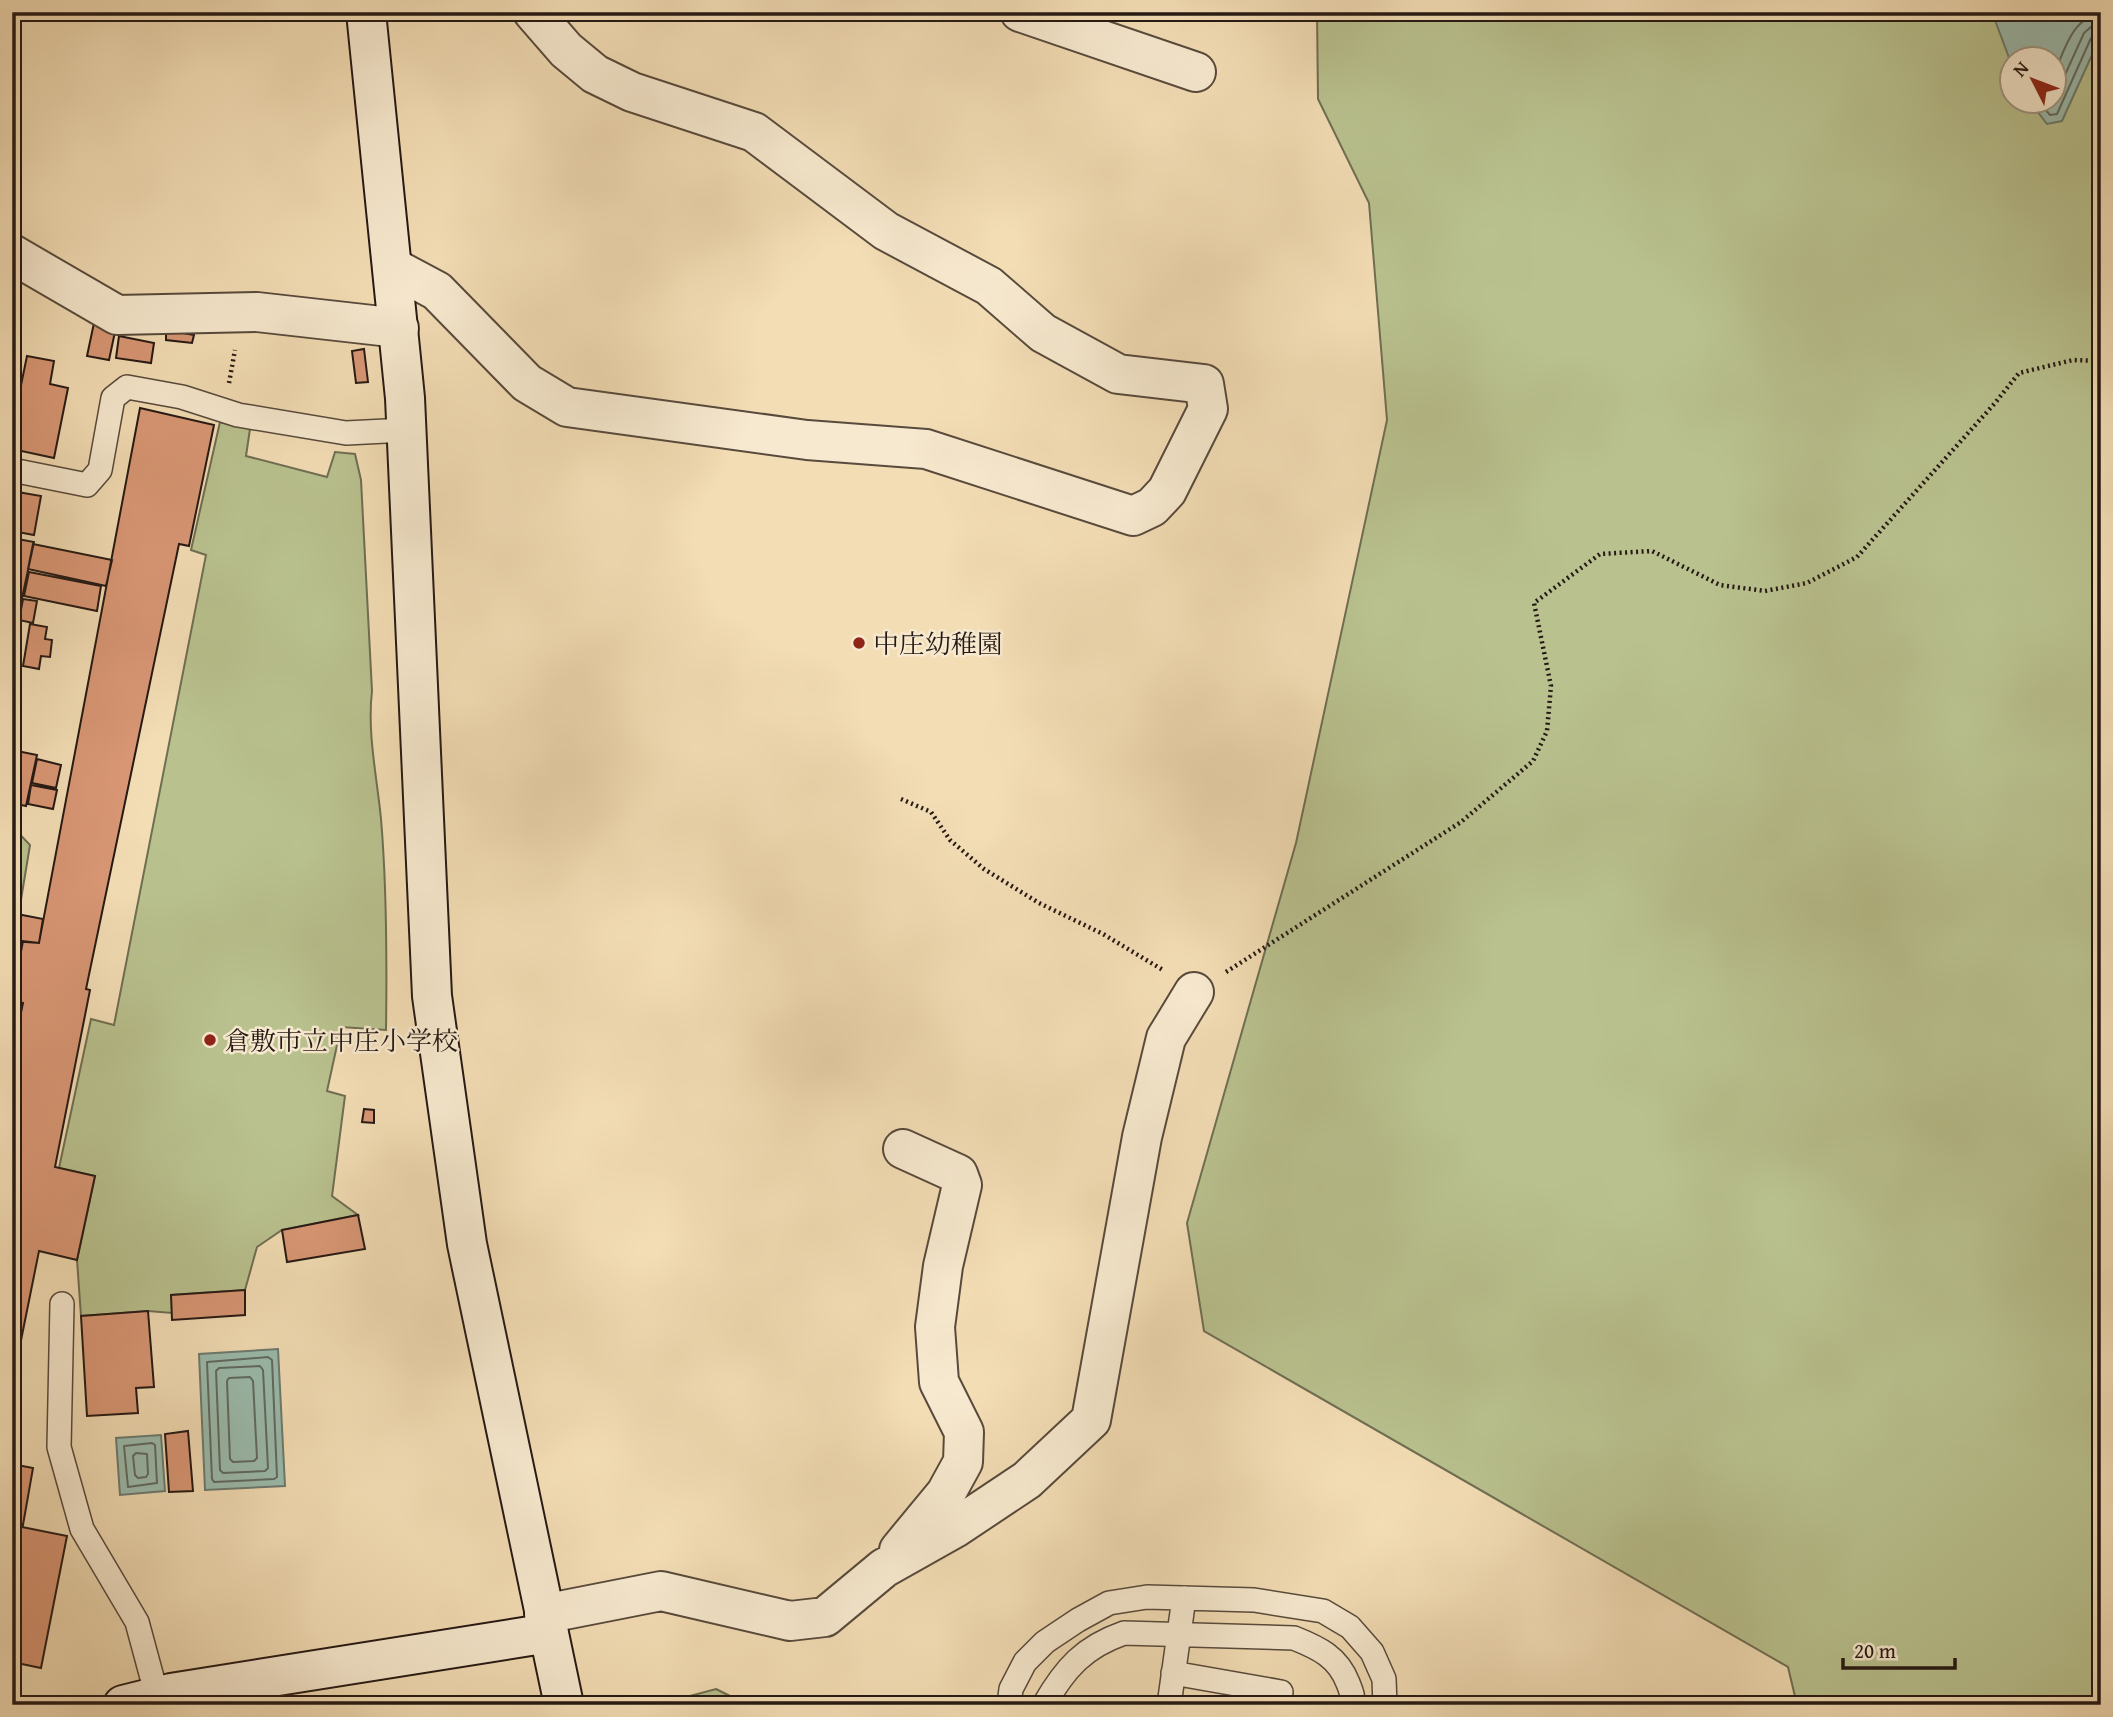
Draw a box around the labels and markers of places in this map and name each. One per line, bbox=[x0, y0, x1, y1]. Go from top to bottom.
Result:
place label: 中庄幼稚園 bbox=[873, 624, 1003, 663]
marker: 中庄幼稚園 bbox=[851, 635, 867, 651]
place label: 倉敷市立中庄小学校 bbox=[224, 1021, 458, 1060]
marker: 倉敷市立中庄小学校 bbox=[202, 1032, 218, 1048]

